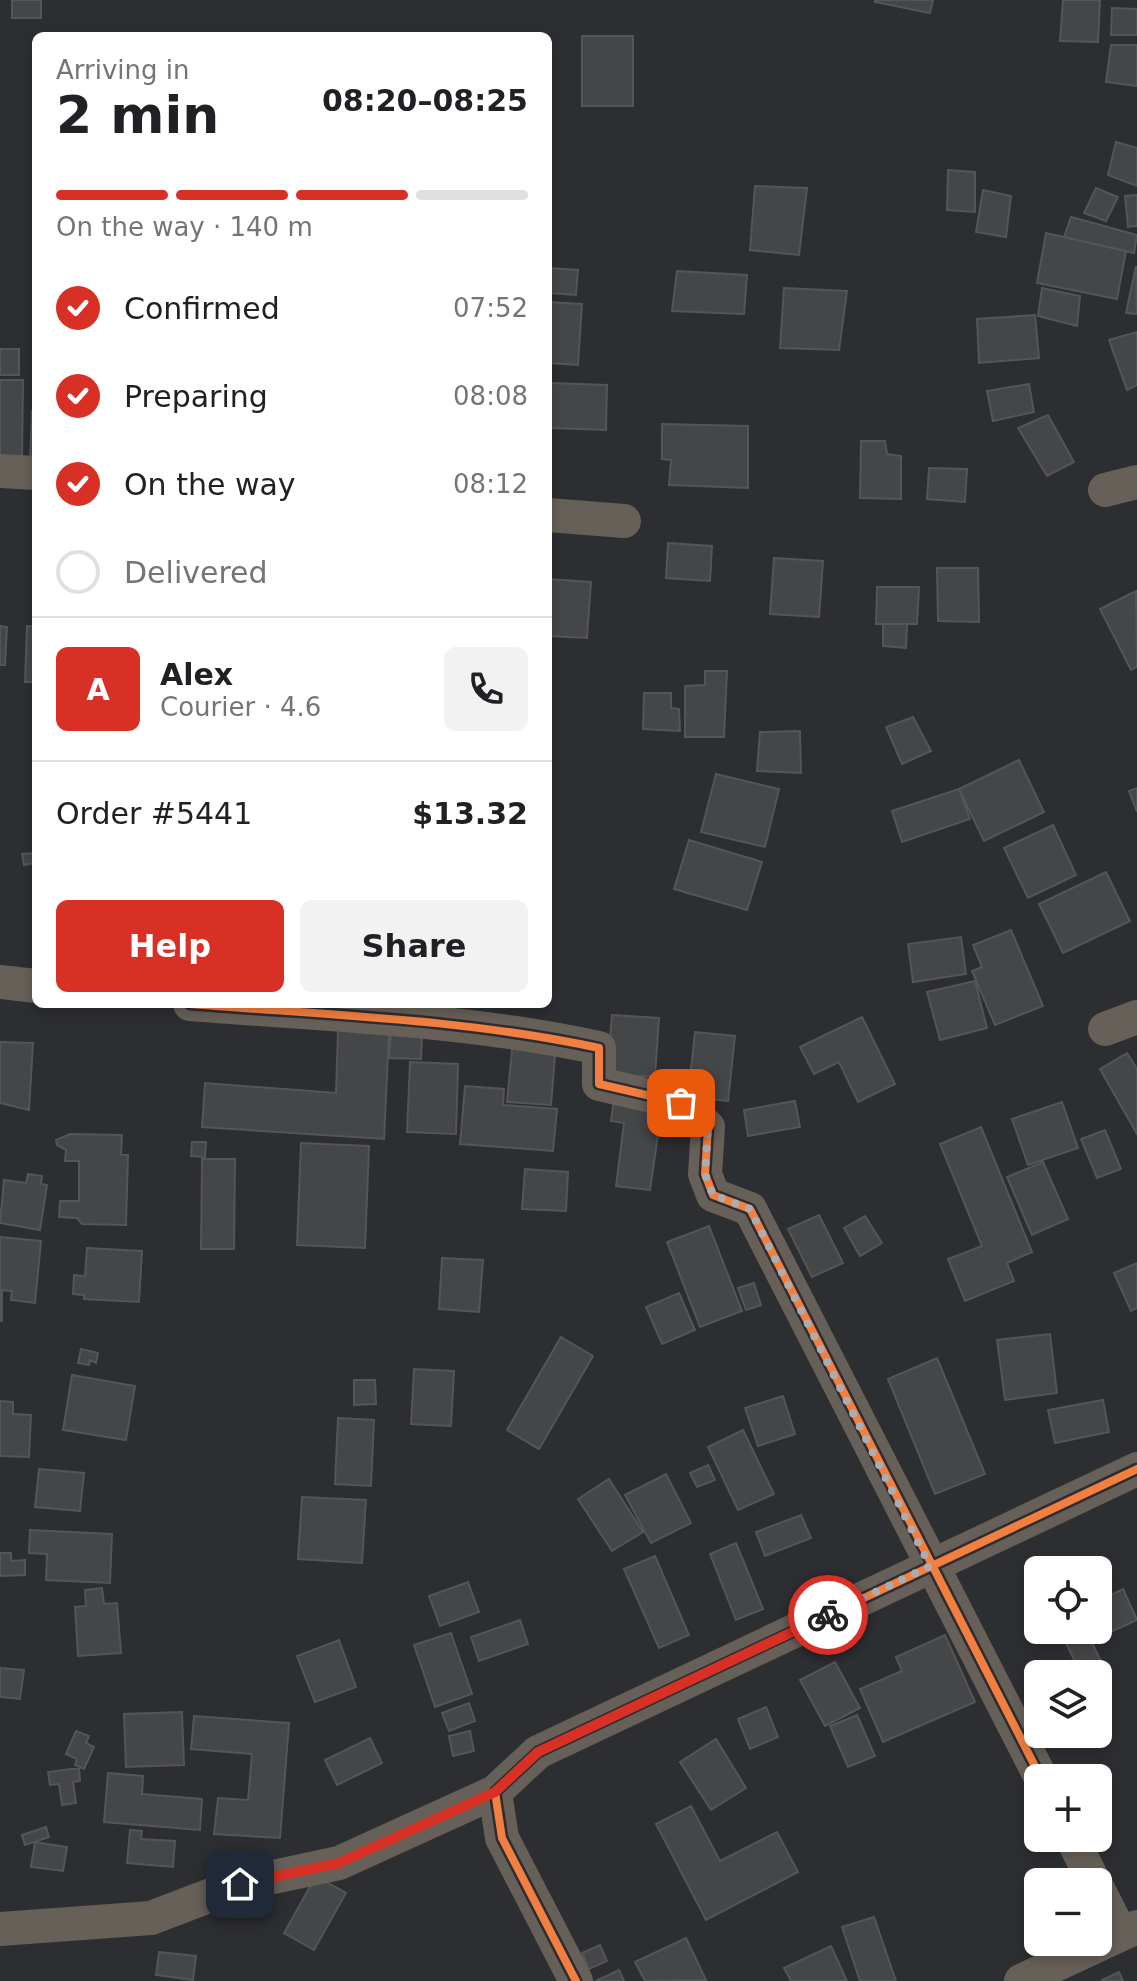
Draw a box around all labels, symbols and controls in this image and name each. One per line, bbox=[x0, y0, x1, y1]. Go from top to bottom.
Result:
text: Arriving in bbox=[56, 55, 190, 85]
text: 08:20–08:25 bbox=[322, 83, 528, 118]
text: 2 min bbox=[56, 85, 219, 145]
text: On the way · 140 m bbox=[56, 212, 313, 242]
icon: check bbox=[56, 286, 100, 330]
text: Confirmed bbox=[124, 291, 280, 326]
text: 07:52 bbox=[453, 293, 528, 323]
icon: check bbox=[56, 374, 100, 418]
text: Preparing bbox=[124, 379, 268, 414]
text: 08:08 bbox=[453, 381, 528, 411]
icon: check bbox=[56, 462, 100, 506]
text: On the way bbox=[124, 467, 296, 502]
text: 08:12 bbox=[453, 469, 528, 499]
text: Delivered bbox=[124, 555, 268, 590]
button: phone bbox=[444, 647, 528, 731]
text: Alex bbox=[160, 657, 233, 692]
text: A bbox=[86, 672, 110, 707]
text: Courier · 4.6 bbox=[160, 692, 321, 722]
text: Order #5441 bbox=[56, 796, 252, 831]
text: $13.32 bbox=[412, 796, 528, 831]
button: Help bbox=[56, 900, 284, 992]
button: Share bbox=[300, 900, 528, 992]
pin bbox=[647, 1069, 715, 1137]
icon: bag bbox=[659, 1081, 703, 1125]
map controls bbox=[1024, 1556, 1112, 1956]
button: locate bbox=[1024, 1556, 1112, 1644]
courier bbox=[788, 1575, 868, 1655]
icon: bike bbox=[806, 1593, 850, 1637]
button: layers bbox=[1024, 1660, 1112, 1748]
button: + bbox=[1024, 1764, 1112, 1852]
pin bbox=[206, 1850, 274, 1918]
icon: home bbox=[218, 1862, 262, 1906]
button: − bbox=[1024, 1868, 1112, 1956]

